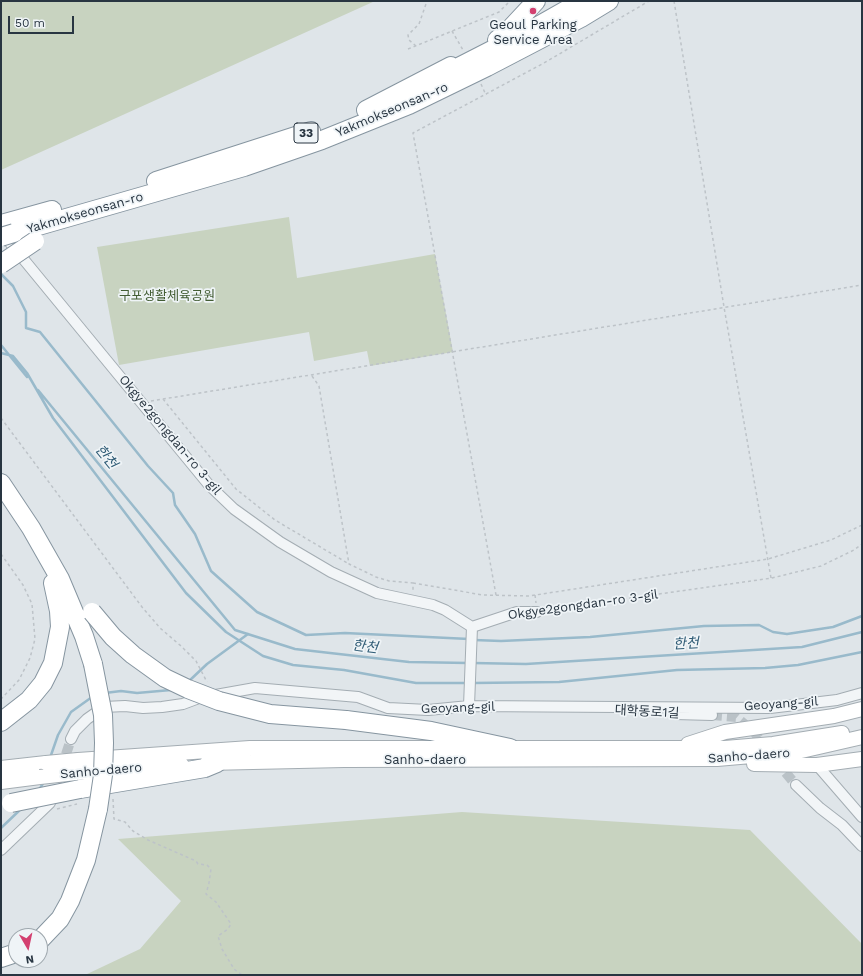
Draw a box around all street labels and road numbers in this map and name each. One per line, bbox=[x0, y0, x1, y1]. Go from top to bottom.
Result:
street label: Yakmokseonsan-ro bbox=[334, 79, 450, 141]
road number: 33 bbox=[294, 123, 318, 143]
street label: Yakmokseonsan-ro bbox=[25, 189, 145, 237]
street label: Okgye2gongdan-ro 3-gil bbox=[115, 372, 225, 498]
street label: Okgye2gongdan-ro 3-gil bbox=[507, 587, 659, 623]
street label: Geoyang-gil bbox=[743, 694, 819, 714]
street label: Geoyang-gil bbox=[421, 699, 495, 717]
street label: 대학동로1길 bbox=[614, 703, 680, 721]
street label: Sanho-daero bbox=[708, 745, 790, 767]
street label: Sanho-daero bbox=[384, 752, 466, 768]
street label: Sanho-daero bbox=[59, 760, 143, 782]

